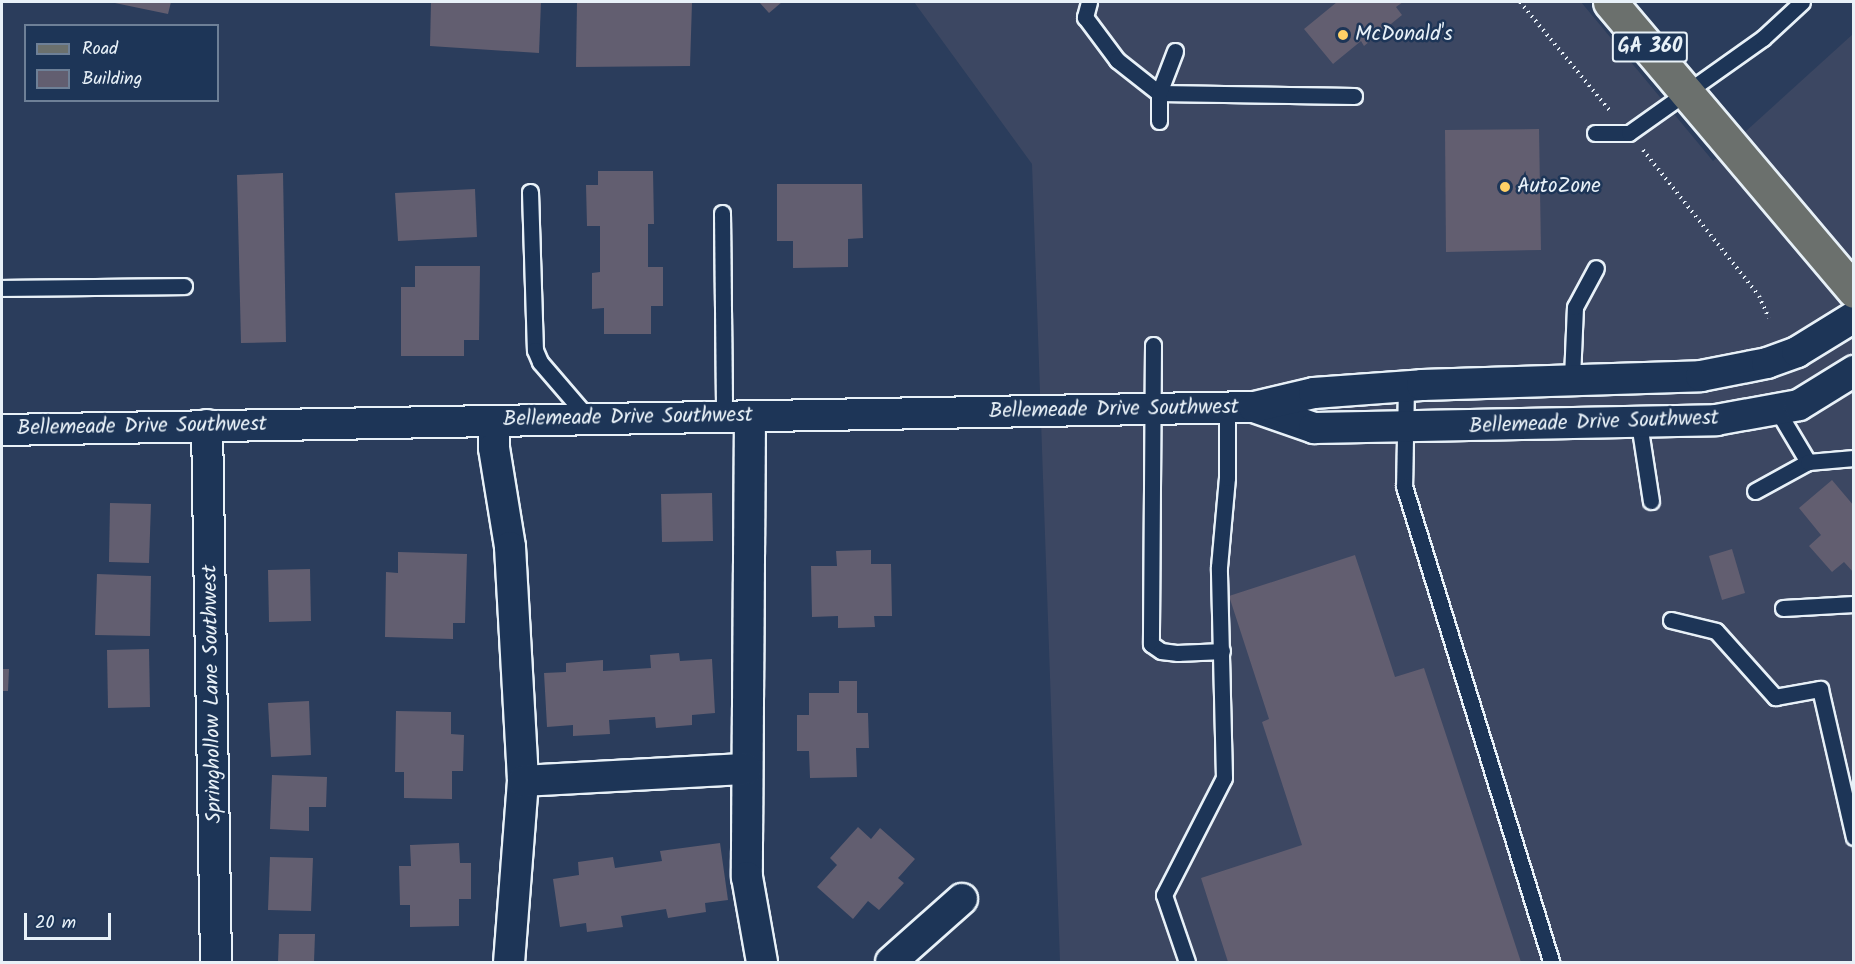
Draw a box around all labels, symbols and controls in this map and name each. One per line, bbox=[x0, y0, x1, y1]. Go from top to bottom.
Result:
place label: McDonald's bbox=[1355, 22, 1453, 48]
legend bbox=[24, 24, 219, 102]
marker: McDonald's bbox=[1336, 28, 1350, 42]
road number: GA 360 bbox=[1611, 30, 1689, 64]
text: Road bbox=[82, 35, 118, 64]
text: Building bbox=[82, 65, 142, 94]
place label: AutoZone bbox=[1517, 174, 1601, 200]
marker: AutoZone bbox=[1498, 180, 1512, 194]
street label: Bellemeade Drive Southwest bbox=[989, 395, 1239, 425]
street label: Bellemeade Drive Southwest bbox=[503, 403, 753, 433]
street label: Bellemeade Drive Southwest bbox=[1469, 406, 1719, 440]
street label: Bellemeade Drive Southwest bbox=[17, 412, 267, 442]
street label: Springhollow Lane Southwest bbox=[198, 564, 228, 824]
scale bar bbox=[27, 901, 114, 939]
text: 20 m bbox=[35, 909, 76, 938]

